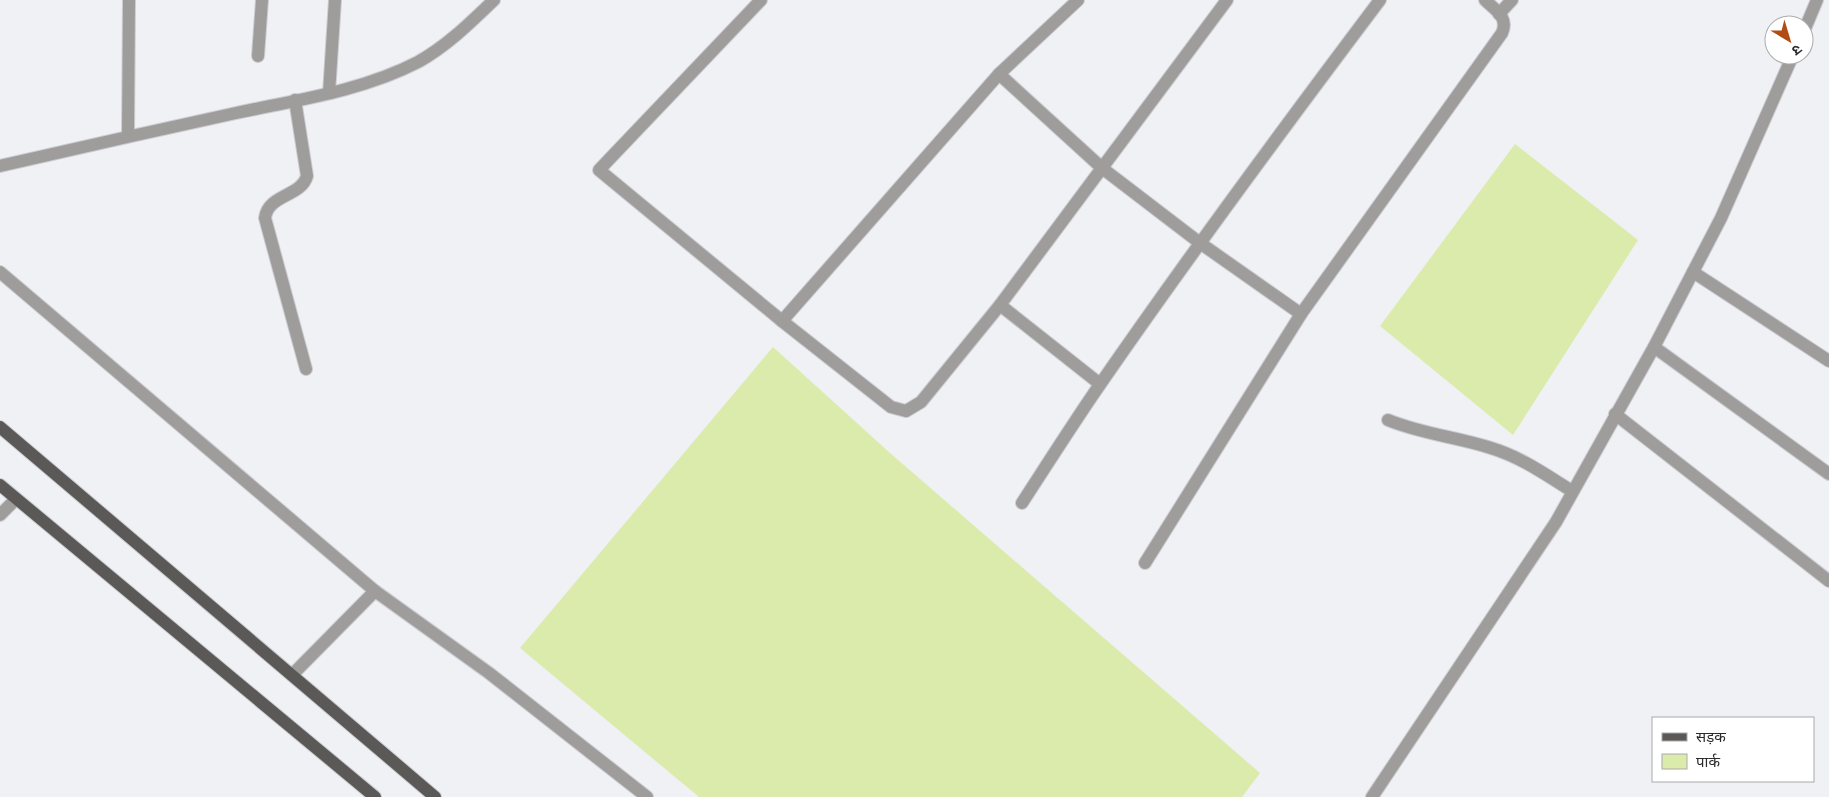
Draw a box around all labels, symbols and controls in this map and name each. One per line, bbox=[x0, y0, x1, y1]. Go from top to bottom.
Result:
north arrow bbox=[1764, 15, 1814, 65]
text: उ bbox=[1788, 41, 1806, 60]
legend bbox=[1652, 717, 1814, 782]
text: सड़क bbox=[1696, 727, 1726, 746]
text: पार्क bbox=[1696, 752, 1720, 771]

